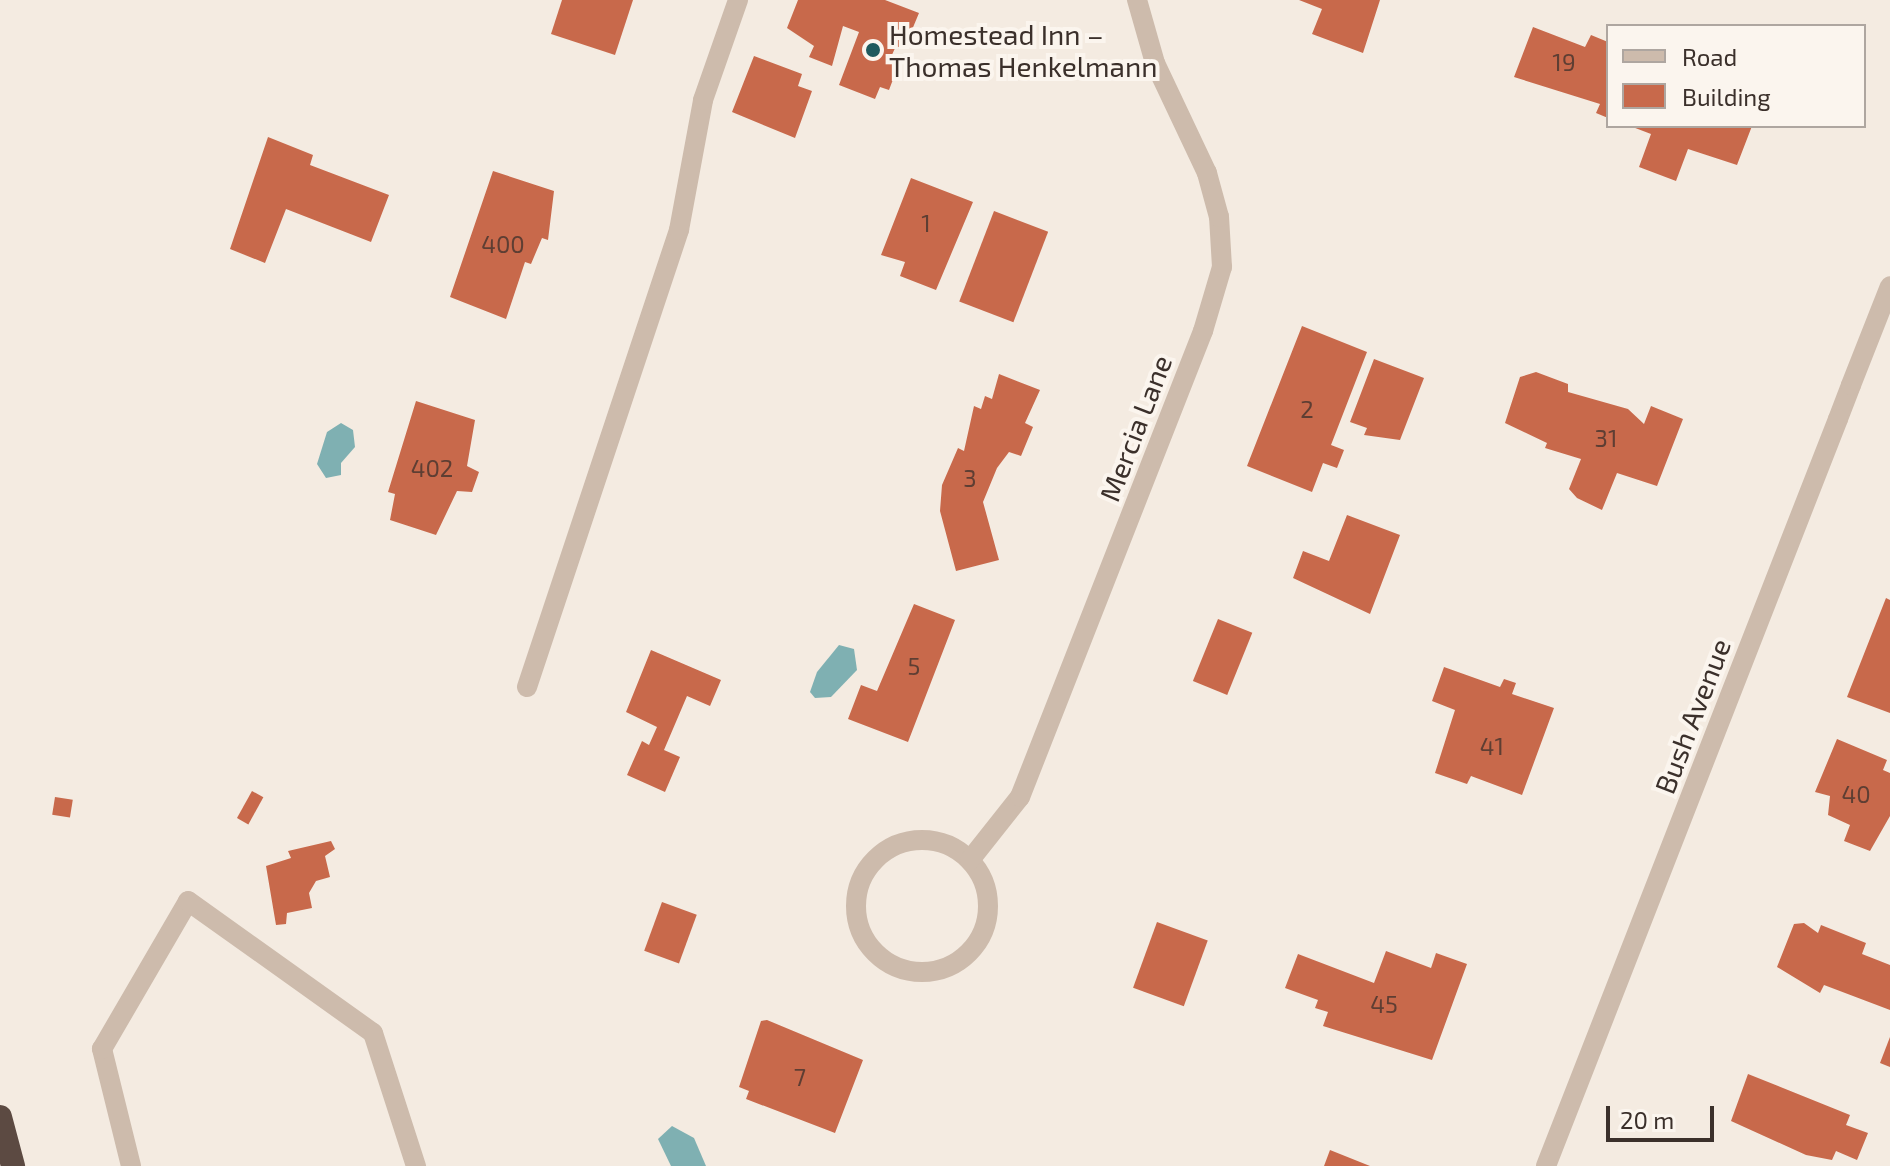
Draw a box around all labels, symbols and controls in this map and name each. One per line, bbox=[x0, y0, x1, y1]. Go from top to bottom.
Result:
place label: Homestead Inn – Thomas Henkelmann bbox=[889, 17, 1157, 83]
legend bbox=[1606, 24, 1866, 128]
marker: Homestead Inn – Thomas Henkelmann bbox=[864, 41, 882, 59]
text: Road bbox=[1682, 42, 1737, 71]
house number: 19 bbox=[1552, 48, 1576, 76]
text: Building bbox=[1682, 82, 1771, 111]
house number: 1 bbox=[921, 209, 931, 237]
house number: 400 bbox=[481, 230, 525, 258]
street label: Mercia Lane bbox=[1092, 350, 1178, 506]
house number: 2 bbox=[1300, 395, 1314, 423]
house number: 31 bbox=[1595, 424, 1617, 452]
house number: 402 bbox=[411, 454, 453, 482]
house number: 3 bbox=[963, 464, 977, 492]
street label: Bush Avenue bbox=[1647, 633, 1737, 799]
house number: 5 bbox=[908, 652, 920, 680]
house number: 41 bbox=[1480, 732, 1504, 760]
house number: 40 bbox=[1841, 780, 1871, 808]
house number: 45 bbox=[1370, 990, 1398, 1018]
house number: 7 bbox=[794, 1063, 806, 1091]
scale bar bbox=[1610, 1090, 1718, 1140]
text: 20 m bbox=[1620, 1105, 1674, 1134]

